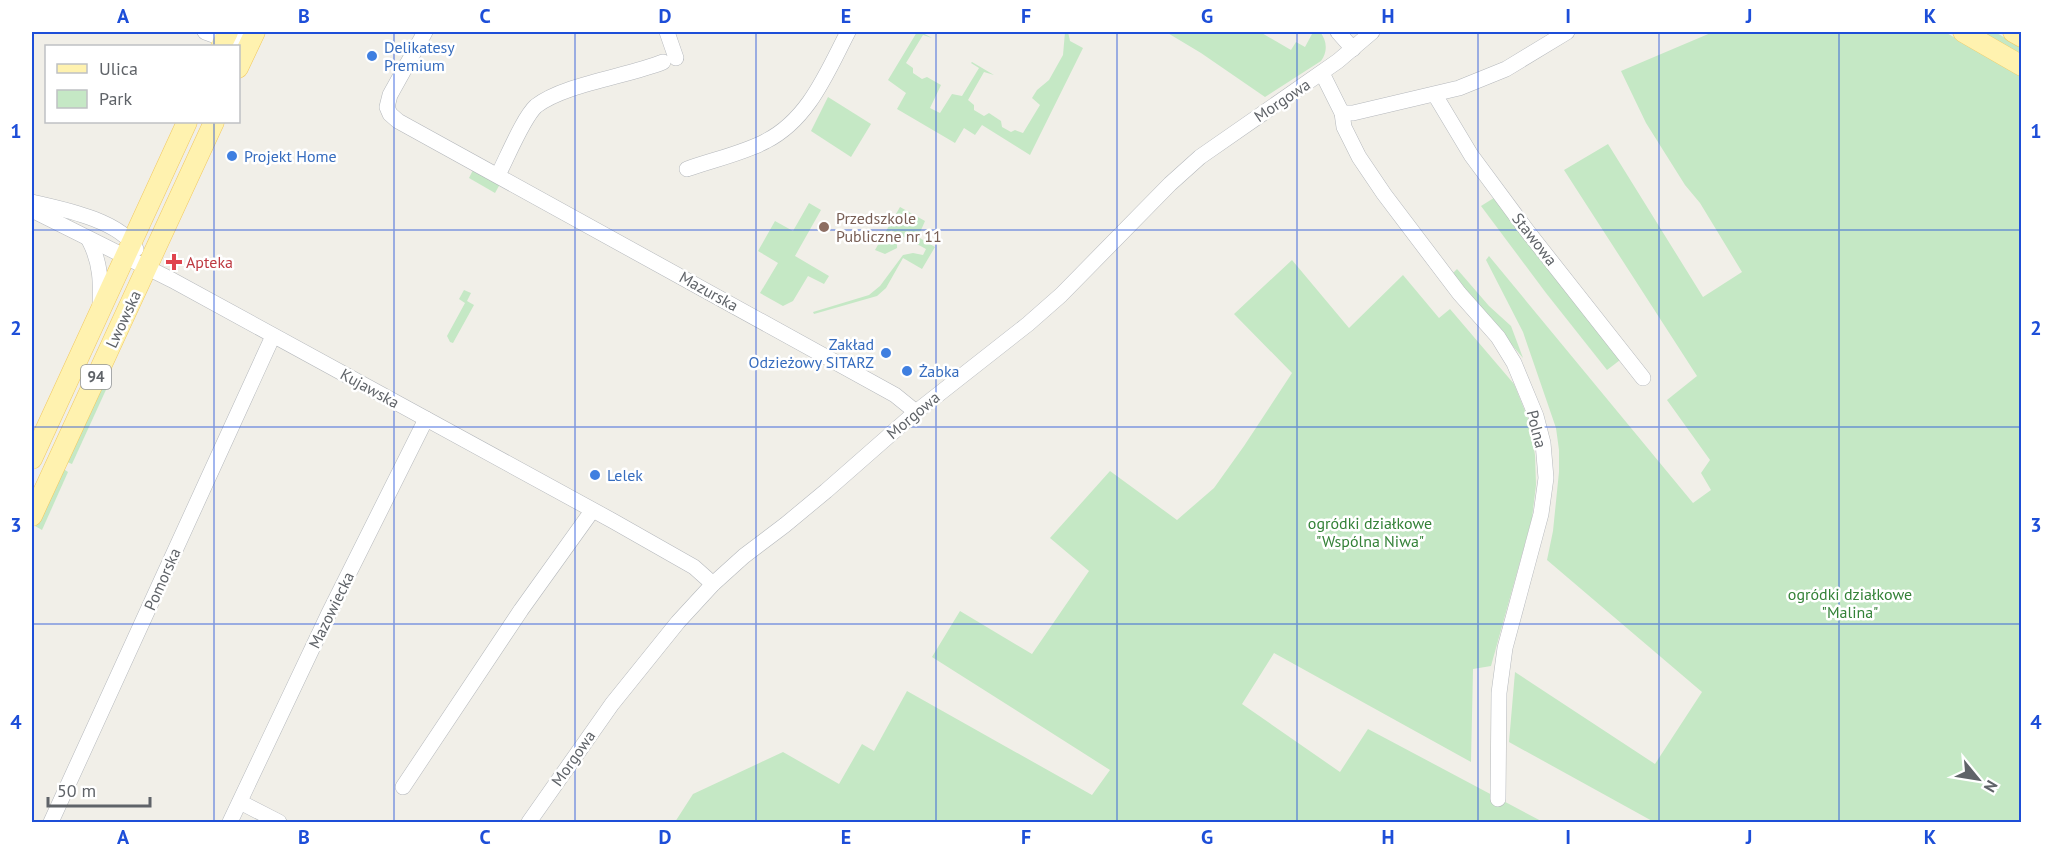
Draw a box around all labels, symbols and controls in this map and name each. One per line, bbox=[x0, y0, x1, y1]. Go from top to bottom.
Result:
text: A bbox=[117, 3, 130, 29]
text: B bbox=[298, 3, 310, 29]
text: C bbox=[479, 3, 491, 29]
text: D bbox=[659, 3, 672, 29]
text: E bbox=[841, 3, 851, 29]
text: F bbox=[1021, 3, 1031, 29]
text: G bbox=[1201, 3, 1213, 29]
text: H bbox=[1381, 3, 1395, 29]
text: I bbox=[1565, 3, 1571, 29]
text: J bbox=[1745, 3, 1752, 29]
text: K bbox=[1924, 3, 1937, 29]
place label: Delikatesy Premium bbox=[384, 37, 455, 75]
legend bbox=[45, 45, 240, 123]
marker: Delikatesy Premium bbox=[365, 49, 379, 63]
text: Ulica bbox=[99, 57, 138, 80]
street label: Morgowa bbox=[1250, 74, 1314, 126]
text: Park bbox=[99, 87, 132, 110]
text: 1 bbox=[10, 118, 22, 144]
text: 1 bbox=[2030, 118, 2042, 144]
place label: Projekt Home bbox=[244, 146, 337, 166]
marker: Projekt Home bbox=[225, 149, 239, 163]
place label: Przedszkole Publiczne nr 11 bbox=[836, 208, 942, 246]
street label: Stawowa bbox=[1508, 209, 1562, 269]
marker: Przedszkole Publiczne nr 11 bbox=[817, 220, 831, 234]
place label: Apteka bbox=[186, 252, 233, 272]
marker: Apteka bbox=[167, 255, 181, 269]
street label: Mazurska bbox=[676, 267, 742, 315]
street label: Lwowska bbox=[101, 287, 145, 351]
text: 2 bbox=[10, 315, 22, 341]
text: 2 bbox=[2030, 315, 2042, 341]
place label: Zakład Odzieżowy SITARZ bbox=[749, 334, 874, 372]
marker: Zakład Odzieżowy SITARZ bbox=[879, 346, 893, 360]
place label: Żabka bbox=[919, 361, 960, 381]
street label: Kujawska bbox=[337, 364, 403, 412]
marker: Żabka bbox=[900, 364, 914, 378]
road number: 94 bbox=[81, 365, 111, 389]
street label: Morgowa bbox=[882, 387, 944, 443]
street label: Polna bbox=[1523, 408, 1551, 450]
place label: Lelek bbox=[607, 465, 643, 485]
marker: Lelek bbox=[588, 468, 602, 482]
text: 3 bbox=[10, 512, 22, 538]
text: 3 bbox=[2030, 512, 2042, 538]
park label: ogródki działkowe "Wspólna Niwa" bbox=[1308, 513, 1432, 551]
street label: Pomorska bbox=[139, 545, 185, 613]
street label: Mazowiecka bbox=[304, 568, 358, 652]
park label: ogródki działkowe "Malina" bbox=[1788, 584, 1912, 622]
text: 4 bbox=[10, 709, 22, 735]
text: 4 bbox=[2030, 709, 2042, 735]
street label: Morgowa bbox=[547, 726, 599, 790]
north arrow bbox=[1948, 749, 2008, 809]
scale bar bbox=[48, 770, 150, 808]
text: N bbox=[1980, 777, 2002, 796]
text: 50 m bbox=[57, 779, 96, 802]
text: A bbox=[117, 824, 130, 850]
text: B bbox=[298, 824, 310, 850]
text: C bbox=[479, 824, 491, 850]
text: D bbox=[659, 824, 672, 850]
text: E bbox=[841, 824, 851, 850]
text: F bbox=[1021, 824, 1031, 850]
text: G bbox=[1201, 824, 1213, 850]
text: H bbox=[1381, 824, 1395, 850]
text: I bbox=[1565, 824, 1571, 850]
text: J bbox=[1745, 824, 1752, 850]
text: K bbox=[1924, 824, 1937, 850]

